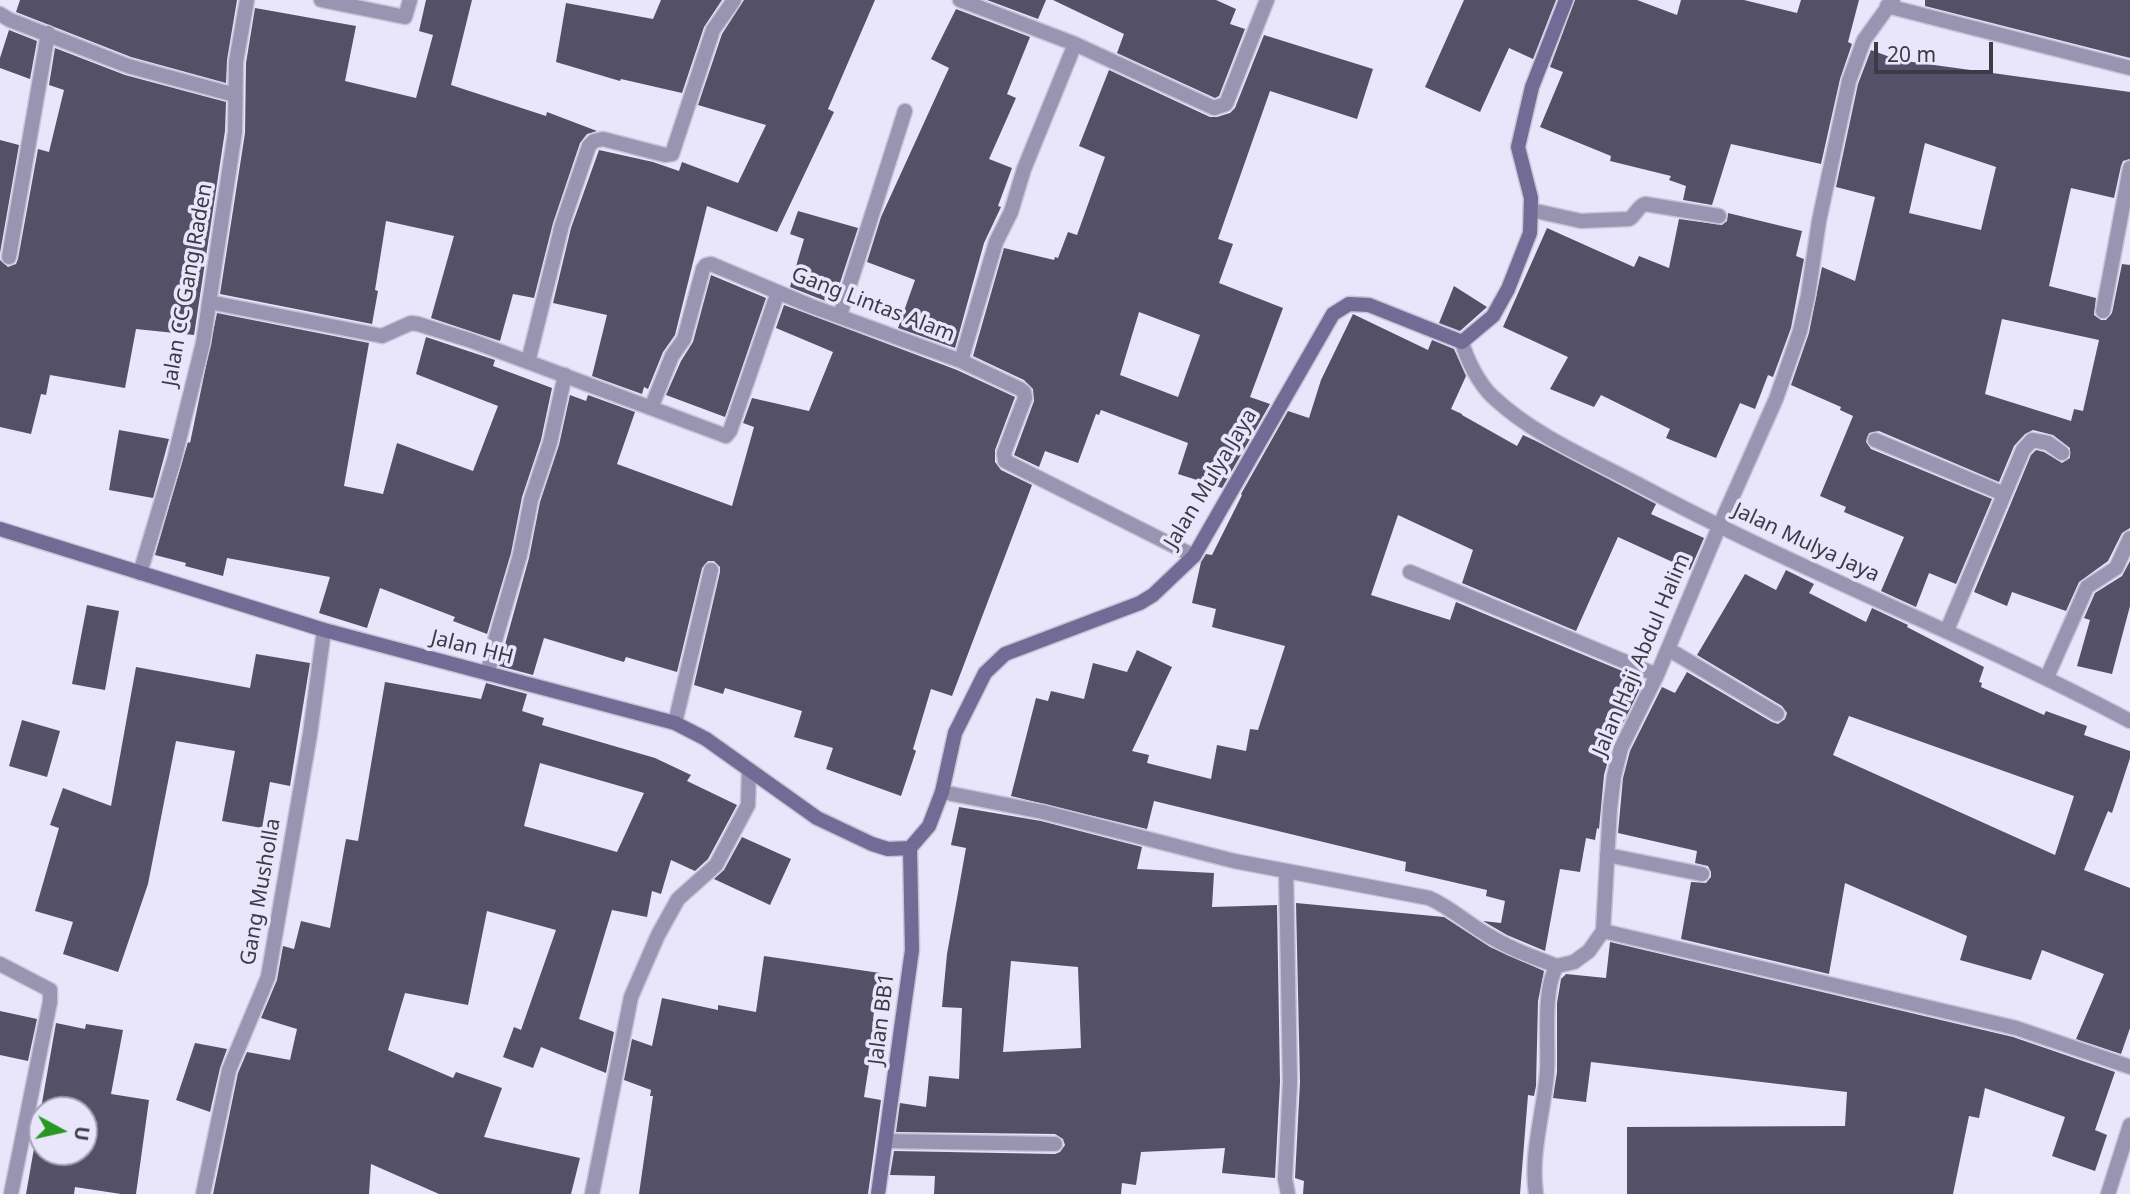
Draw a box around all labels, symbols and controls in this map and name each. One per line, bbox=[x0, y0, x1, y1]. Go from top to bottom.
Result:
scale bar bbox=[1878, 28, 1997, 72]
text: 20 m bbox=[1887, 40, 1936, 68]
street label: Jalan CC Gang Raden bbox=[158, 182, 218, 388]
street label: Gang Lintas Alam bbox=[788, 262, 958, 348]
street label: Jalan Mulya Jaya bbox=[1159, 405, 1263, 553]
street label: Jalan Mulya Jaya bbox=[1729, 498, 1883, 588]
street label: Jalan Haji Abdul Halim bbox=[1588, 550, 1696, 760]
street label: Jalan HH bbox=[428, 626, 516, 670]
street label: Gang Musholla bbox=[236, 817, 286, 967]
street label: Jalan BB1 bbox=[864, 972, 900, 1066]
north arrow bbox=[28, 1096, 98, 1166]
text: U bbox=[68, 1125, 96, 1143]

